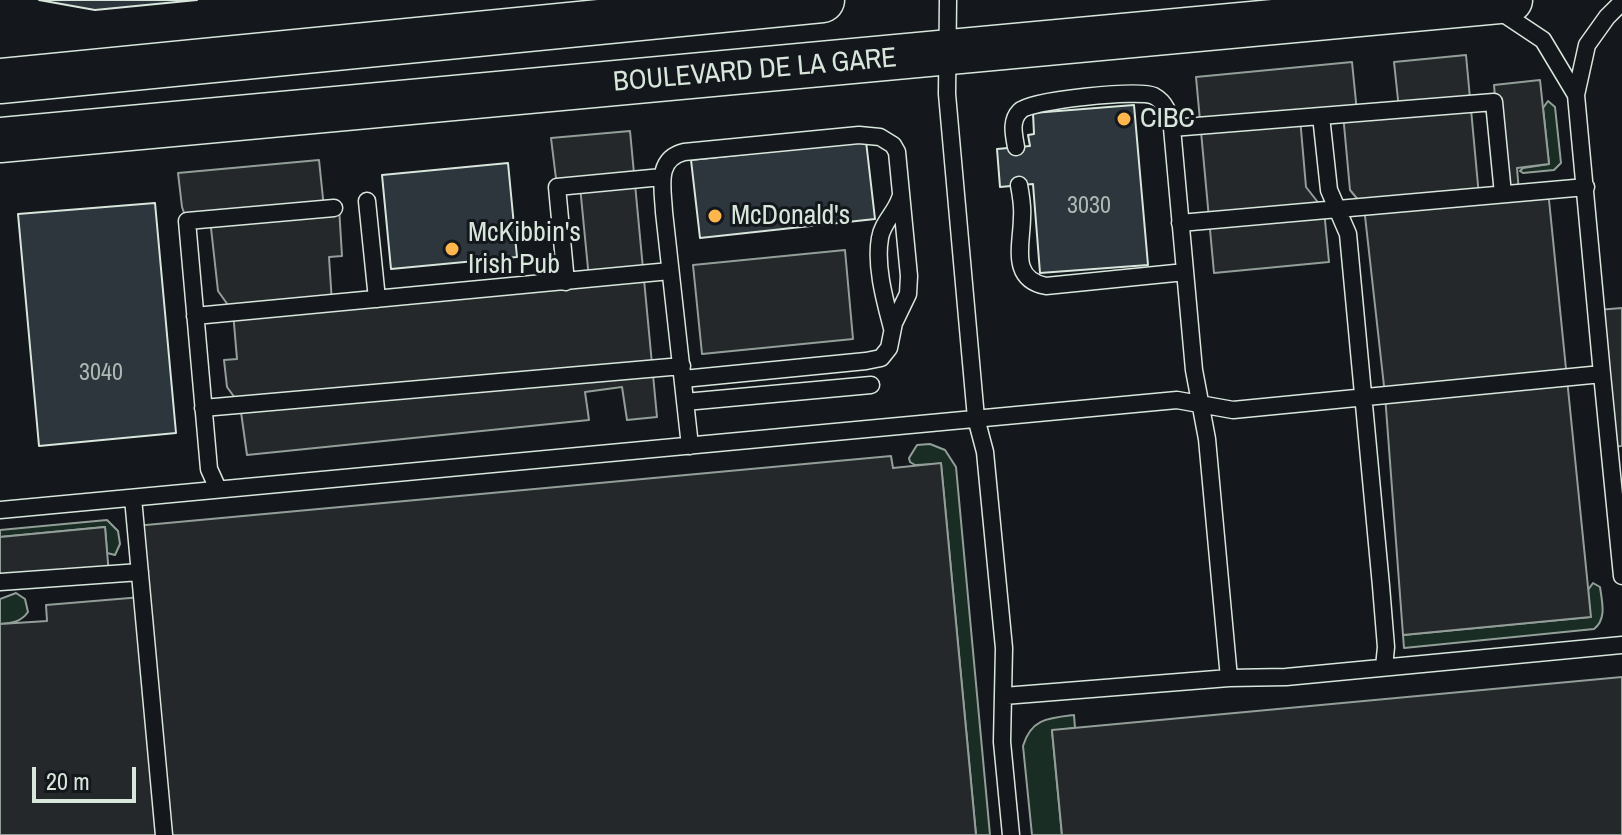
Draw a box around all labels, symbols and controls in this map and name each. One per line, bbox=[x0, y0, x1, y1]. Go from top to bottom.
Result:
street label: BOULEVARD DE LA GARE bbox=[612, 42, 898, 100]
place label: CIBC bbox=[1140, 102, 1195, 136]
marker: CIBC bbox=[1115, 110, 1133, 128]
house number: 3030 bbox=[1067, 193, 1111, 221]
place label: McDonald's bbox=[731, 199, 850, 233]
marker: McDonald's bbox=[706, 207, 724, 225]
place label: McKibbin's Irish Pub bbox=[468, 216, 581, 282]
marker: McKibbin's Irish Pub bbox=[443, 240, 461, 258]
house number: 3040 bbox=[79, 360, 123, 388]
scale bar bbox=[36, 751, 140, 801]
text: 20 m bbox=[46, 765, 90, 797]

